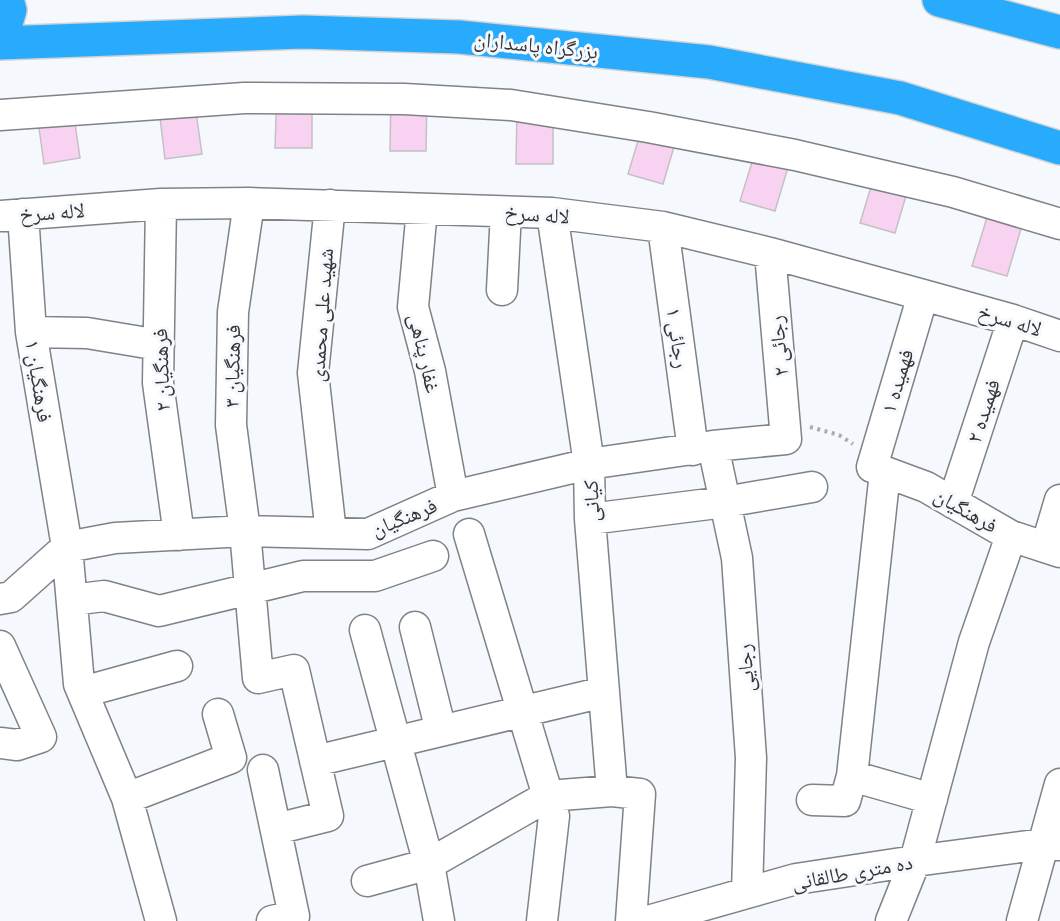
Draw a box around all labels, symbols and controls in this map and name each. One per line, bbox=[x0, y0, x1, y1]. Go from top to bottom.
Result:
street label: بزرگراه پاسداران bbox=[473, 26, 599, 64]
street label: لاله سرخ bbox=[19, 197, 85, 228]
street label: لاله سرخ bbox=[504, 199, 570, 230]
street label: شهید علی محمدی bbox=[304, 247, 339, 383]
street label: لاله سرخ bbox=[975, 299, 1045, 342]
street label: رجائی ۱ bbox=[660, 306, 695, 370]
street label: غفار پناهی bbox=[403, 311, 446, 396]
street label: رجائی ۲ bbox=[763, 314, 794, 378]
street label: فرهنگیان ۳ bbox=[219, 324, 245, 408]
street label: فرهنگیان ۲ bbox=[147, 328, 175, 412]
street label: فرهنگیان ۱ bbox=[20, 338, 58, 424]
street label: فهمیده ۱ bbox=[875, 346, 919, 416]
street label: فهمیده ۲ bbox=[961, 376, 1005, 446]
street label: کیانی bbox=[578, 479, 605, 522]
street label: فرهنگیان bbox=[930, 482, 1002, 538]
street label: فرهنگیان bbox=[367, 493, 441, 541]
street label: رجایی bbox=[731, 643, 760, 693]
street label: ده متری طالقانی bbox=[789, 849, 915, 896]

